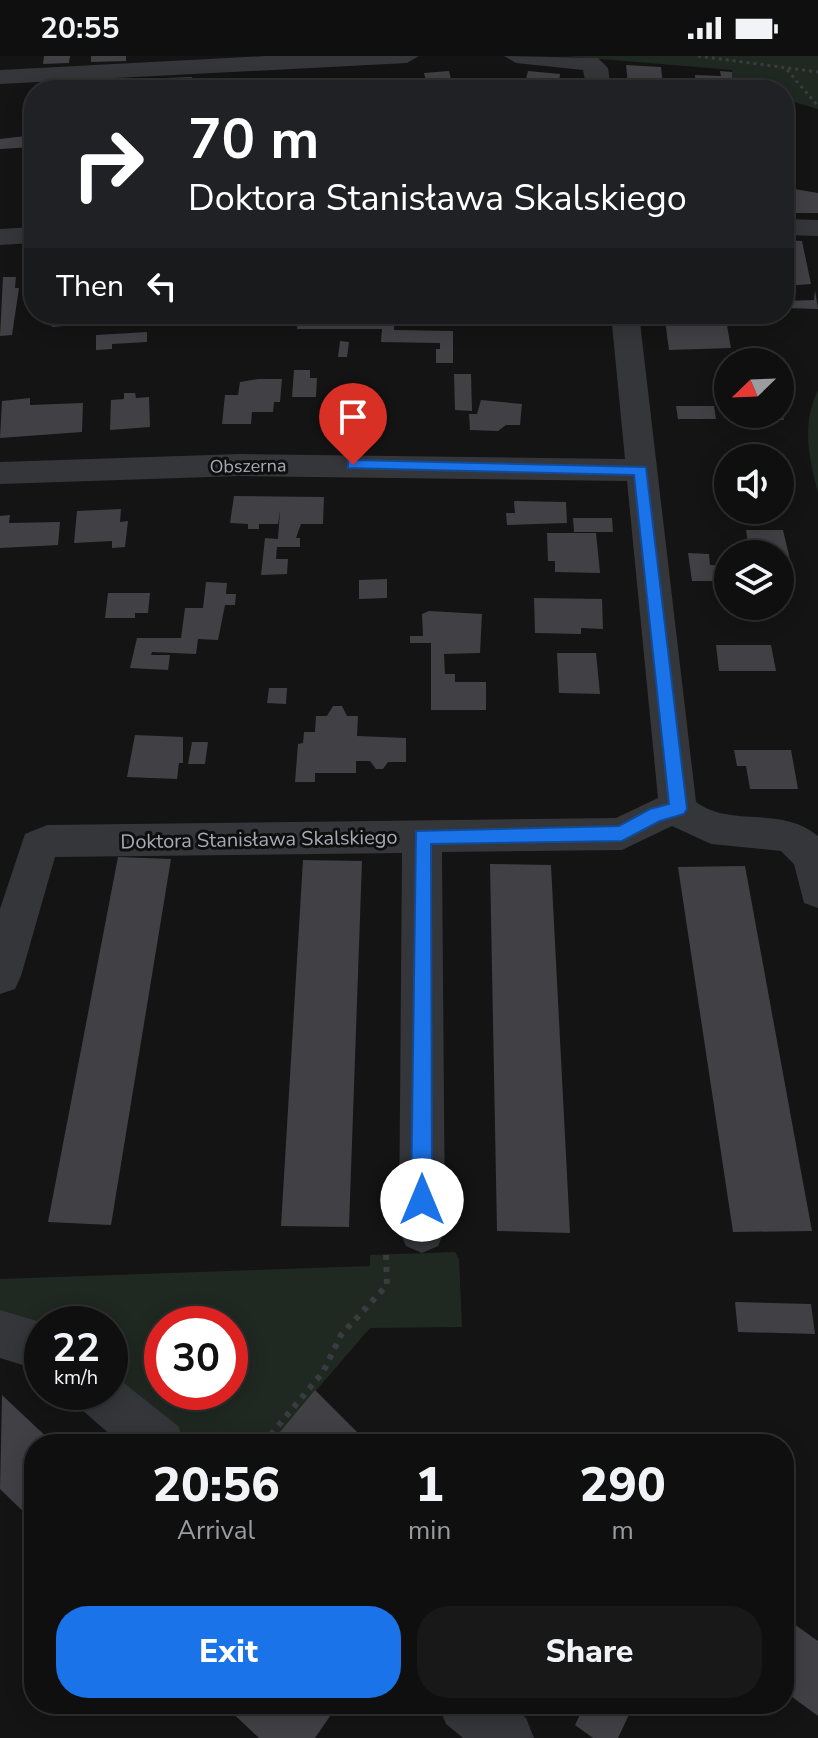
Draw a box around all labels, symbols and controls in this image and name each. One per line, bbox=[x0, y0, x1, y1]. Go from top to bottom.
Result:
text: 20:55 bbox=[40, 8, 119, 49]
text: 70 m bbox=[188, 101, 319, 178]
icon: right bbox=[56, 112, 160, 216]
text: Doktora Stanisława Skalskiego bbox=[188, 174, 687, 223]
icon: left bbox=[140, 264, 184, 308]
text: Then bbox=[56, 266, 124, 307]
north arrow bbox=[714, 348, 794, 428]
map controls bbox=[714, 348, 794, 620]
pin bbox=[319, 383, 387, 465]
icon: arrive bbox=[331, 395, 375, 439]
button: sound bbox=[714, 444, 794, 524]
street label: Obszerna bbox=[209, 453, 287, 479]
button: layers bbox=[714, 540, 794, 620]
street label: Doktora Stanisława Skalskiego bbox=[120, 824, 398, 855]
position arrow bbox=[380, 1158, 464, 1242]
speed limit sign: 30 bbox=[144, 1306, 248, 1410]
text: 22 bbox=[52, 1321, 100, 1375]
text: km/h bbox=[54, 1364, 98, 1391]
text: 20:56 bbox=[152, 1452, 280, 1518]
text: 1 bbox=[415, 1452, 444, 1518]
text: 290 bbox=[579, 1452, 666, 1518]
text: Arrival bbox=[177, 1513, 255, 1548]
text: min bbox=[408, 1513, 451, 1548]
text: m bbox=[611, 1513, 634, 1548]
button: Exit bbox=[56, 1606, 401, 1698]
button: Share bbox=[417, 1606, 762, 1698]

